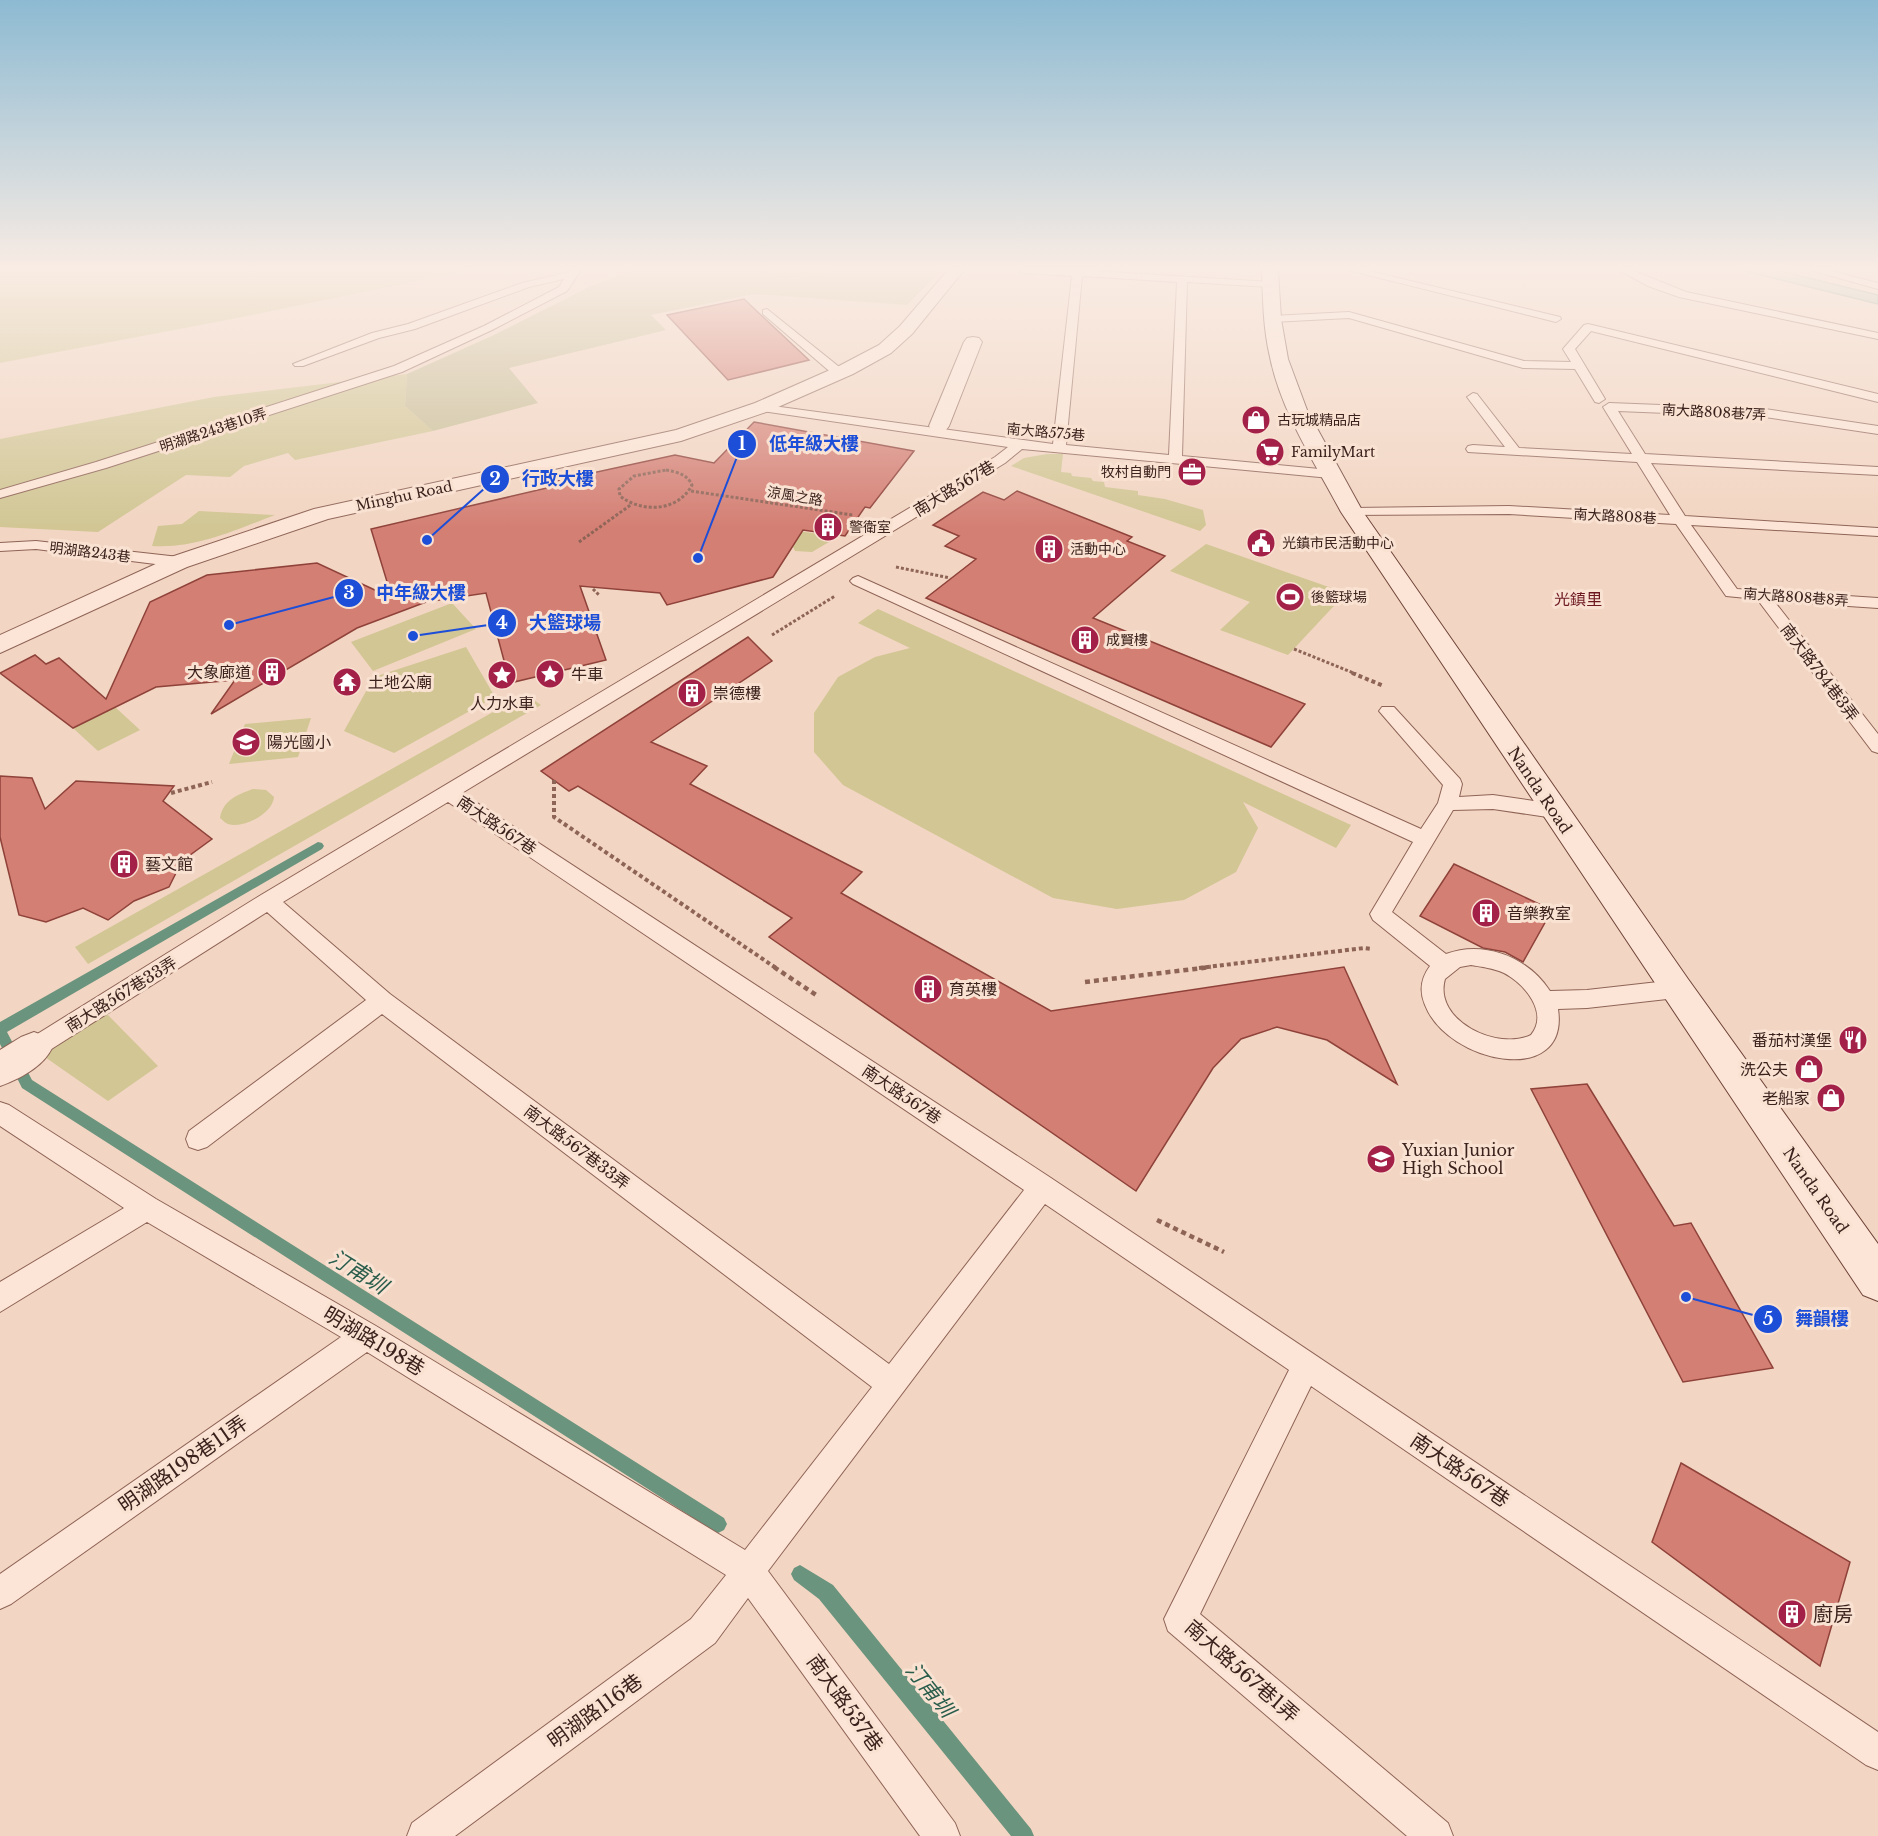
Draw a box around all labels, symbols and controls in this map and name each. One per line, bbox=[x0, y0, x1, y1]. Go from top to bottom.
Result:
street label: 南大路808巷7弄 bbox=[1662, 400, 1766, 424]
street label: 明湖路243巷10弄 bbox=[157, 404, 269, 456]
shop icon: 古玩城精品店 bbox=[1240, 404, 1272, 436]
place label: 古玩城精品店 bbox=[1277, 411, 1361, 429]
street label: 南大路575巷 bbox=[1006, 420, 1086, 444]
callout: 低年級大樓 bbox=[727, 426, 871, 462]
text: 1 bbox=[738, 433, 746, 455]
text: 低年級大樓 bbox=[769, 433, 859, 455]
supermarket icon: FamilyMart bbox=[1254, 436, 1286, 468]
place label: FamilyMart bbox=[1291, 443, 1376, 461]
street label: 南大路567巷 bbox=[910, 456, 998, 520]
office icon: 牧村自動門 bbox=[1176, 456, 1208, 488]
callout: 行政大樓 bbox=[480, 461, 606, 497]
place label: 牧村自動門 bbox=[1101, 463, 1171, 481]
text: 2 bbox=[489, 468, 501, 490]
text: 行政大樓 bbox=[522, 468, 594, 490]
street label: Minghu Road bbox=[354, 477, 455, 515]
street label: 涼風之路 bbox=[766, 483, 824, 509]
street label: 南大路808巷 bbox=[1573, 505, 1657, 527]
building icon: 警衛室 bbox=[812, 511, 844, 543]
place label: 警衛室 bbox=[849, 518, 891, 536]
public building icon: 光鎮市民活動中心 bbox=[1245, 527, 1277, 559]
building icon: 活動中心 bbox=[1033, 533, 1065, 565]
place label: 光鎮市民活動中心 bbox=[1282, 534, 1394, 552]
street label: 明湖路243巷 bbox=[48, 538, 132, 566]
place label: 活動中心 bbox=[1070, 540, 1126, 558]
callout: 中年級大樓 bbox=[334, 575, 478, 611]
sports icon: 後籃球場 bbox=[1274, 581, 1306, 613]
text: 3 bbox=[343, 582, 355, 604]
text: 中年級大樓 bbox=[376, 582, 466, 604]
street label: 南大路808巷8弄 bbox=[1743, 584, 1849, 610]
place label: 後籃球場 bbox=[1311, 588, 1367, 606]
district label: 光鎮里 bbox=[1554, 589, 1602, 609]
callout: 大籃球場 bbox=[487, 605, 613, 641]
text: 4 bbox=[496, 612, 508, 634]
text: 大籃球場 bbox=[529, 612, 601, 634]
street label: 南大路784巷3弄 bbox=[1777, 619, 1863, 725]
building icon: 成賢樓 bbox=[1069, 624, 1101, 656]
place label: 成賢樓 bbox=[1106, 631, 1148, 649]
building icon: 大象廊道 bbox=[256, 656, 288, 688]
place icon: 牛車 bbox=[534, 658, 566, 690]
place icon: 人力水車 bbox=[486, 659, 518, 691]
place label: 大象廊道 bbox=[187, 662, 251, 682]
place label: 牛車 bbox=[571, 664, 603, 684]
temple icon: 土地公廟 bbox=[331, 666, 363, 698]
place label: 土地公廟 bbox=[368, 672, 432, 692]
building icon: 崇德樓 bbox=[676, 677, 708, 709]
place label: 崇德樓 bbox=[713, 683, 761, 703]
place label: 人力水車 bbox=[470, 693, 534, 713]
school or university icon: 陽光國小 bbox=[230, 726, 262, 758]
place label: 陽光國小 bbox=[267, 732, 331, 752]
street label: Nanda Road bbox=[1504, 743, 1576, 837]
street label: 南大路567巷 bbox=[454, 791, 540, 859]
building icon: 藝文館 bbox=[108, 848, 140, 880]
place label: 藝文館 bbox=[145, 854, 193, 874]
building icon: 音樂教室 bbox=[1470, 897, 1502, 929]
place label: 音樂教室 bbox=[1507, 903, 1571, 923]
street label: 南大路567巷33弄 bbox=[62, 952, 180, 1036]
building icon: 育英樓 bbox=[912, 973, 944, 1005]
place label: 育英樓 bbox=[949, 979, 997, 999]
restaurant icon: 番茄村漢堡 bbox=[1837, 1024, 1869, 1056]
place label: 番茄村漢堡 bbox=[1752, 1030, 1832, 1050]
shop icon: 洗公夫 bbox=[1793, 1053, 1825, 1085]
place label: 洗公夫 bbox=[1740, 1059, 1788, 1079]
street label: 南大路567巷 bbox=[859, 1060, 945, 1128]
shop icon: 老船家 bbox=[1815, 1082, 1847, 1114]
place label: 老船家 bbox=[1762, 1088, 1810, 1108]
street label: 南大路567巷33弄 bbox=[520, 1101, 634, 1193]
place label: Yuxian Junior High School bbox=[1401, 1140, 1515, 1178]
school or university icon: Yuxian Junior High School bbox=[1365, 1143, 1397, 1175]
street label: Nanda Road bbox=[1779, 1143, 1853, 1237]
water label: 汀甫圳 bbox=[324, 1244, 394, 1301]
street label: 明湖路198巷 bbox=[319, 1301, 429, 1381]
callout: 舞韻樓 bbox=[1753, 1301, 1861, 1337]
text: 5 bbox=[1763, 1308, 1773, 1330]
text: 舞韻樓 bbox=[1795, 1308, 1849, 1330]
street label: 明湖路198巷11弄 bbox=[114, 1411, 252, 1517]
street label: 南大路567巷 bbox=[1406, 1428, 1514, 1512]
building icon: 廚房 bbox=[1776, 1598, 1808, 1630]
place label: 廚房 bbox=[1813, 1602, 1853, 1626]
street label: 南大路567巷1弄 bbox=[1180, 1615, 1304, 1727]
street label: 南大路537巷 bbox=[802, 1650, 888, 1756]
water label: 汀甫圳 bbox=[900, 1657, 962, 1725]
street label: 明湖路116巷 bbox=[543, 1669, 647, 1753]

